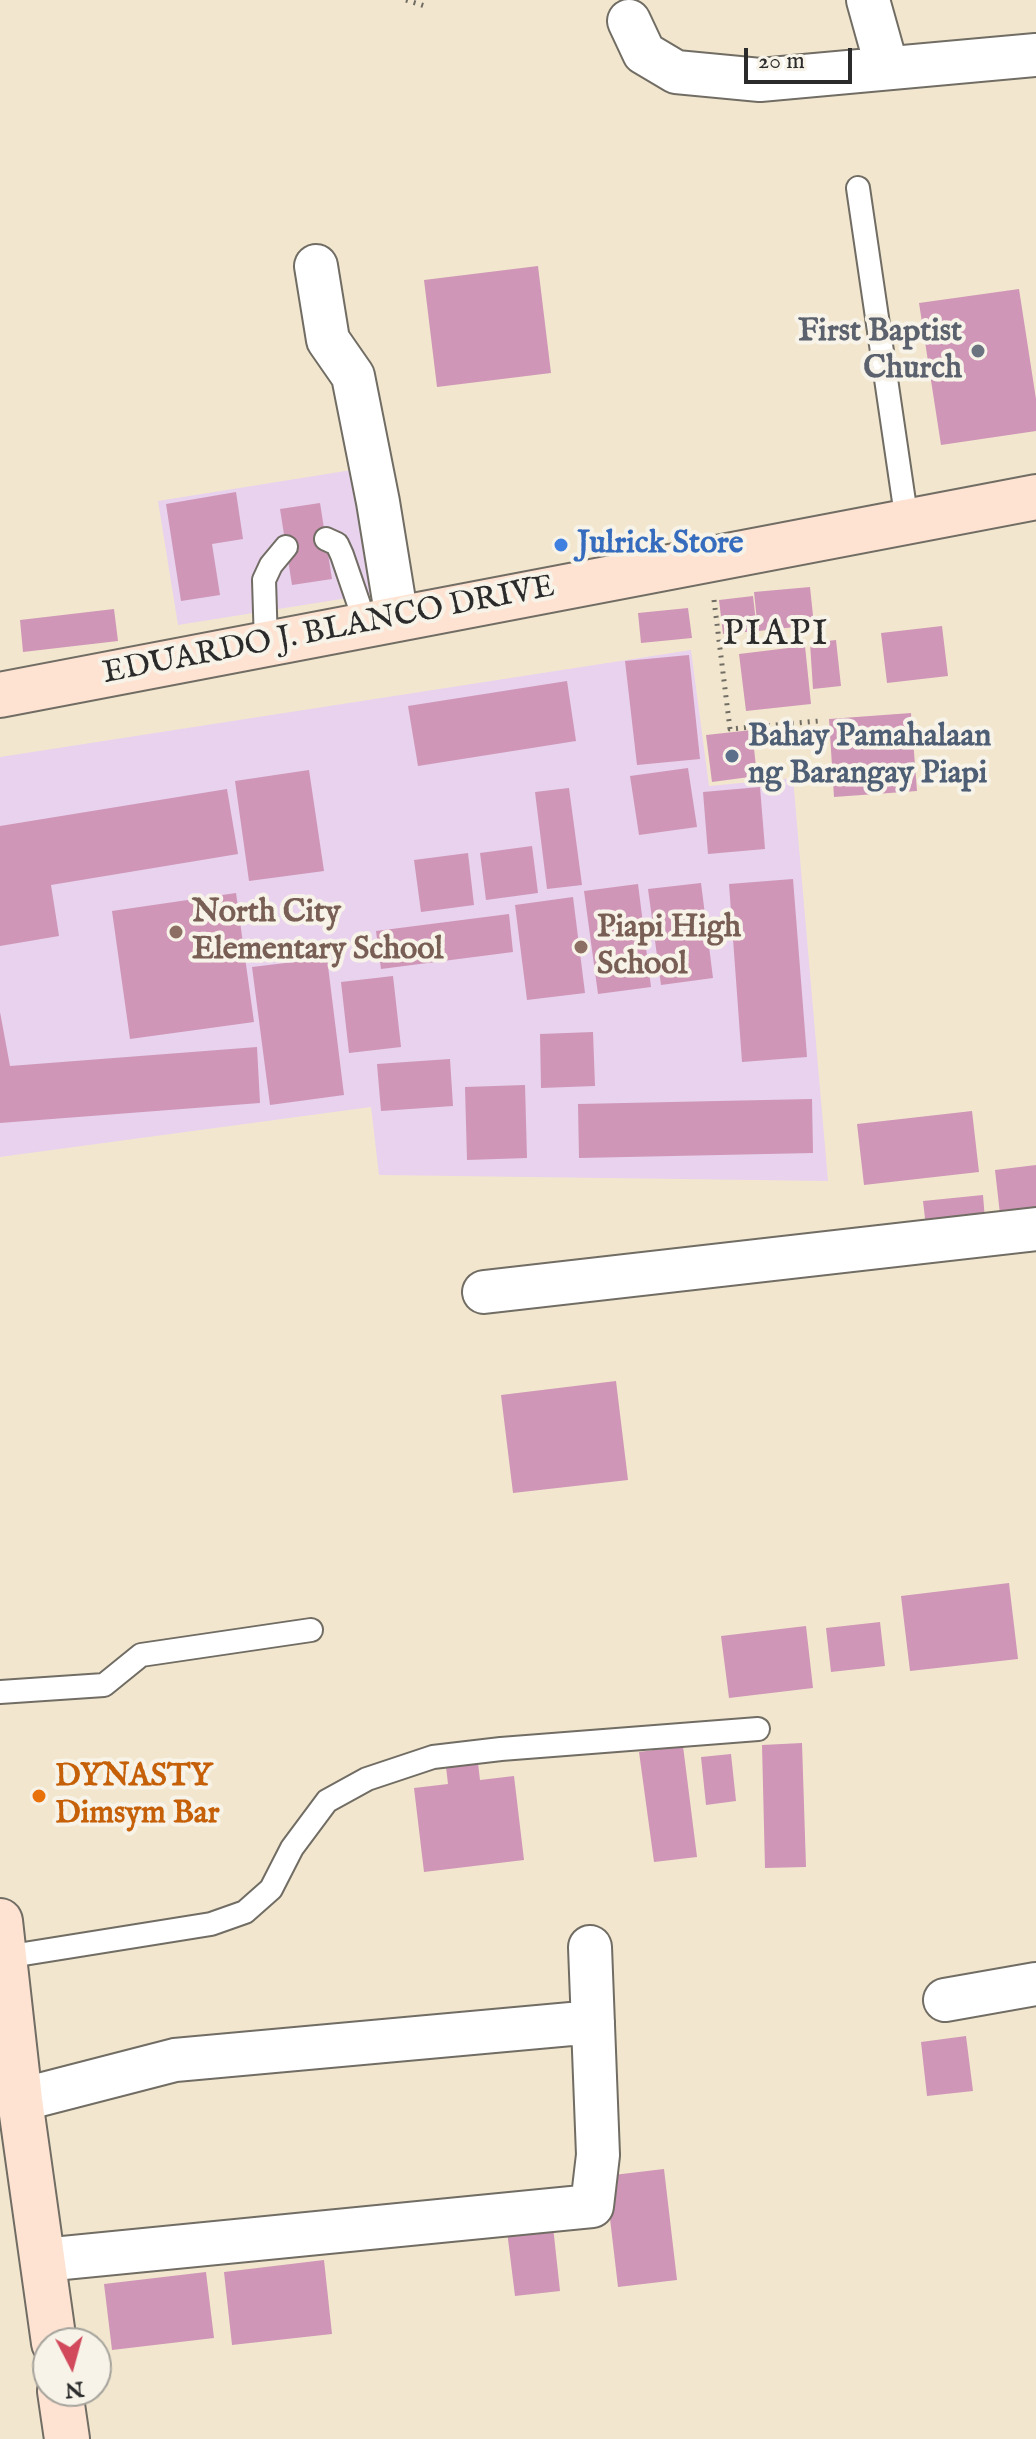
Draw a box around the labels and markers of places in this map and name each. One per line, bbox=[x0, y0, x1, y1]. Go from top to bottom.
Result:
place label: First Baptist Church bbox=[798, 314, 962, 389]
marker: First Baptist Church bbox=[969, 342, 987, 360]
place label: Julrick Store bbox=[577, 526, 743, 564]
marker: Julrick Store bbox=[552, 536, 570, 554]
place label: Bahay Pamahalaan ng Barangay Piapi bbox=[748, 719, 991, 794]
marker: Bahay Pamahalaan ng Barangay Piapi bbox=[723, 747, 741, 765]
place label: North City Elementary School bbox=[192, 895, 443, 970]
place label: Piapi High School bbox=[597, 910, 741, 985]
marker: North City Elementary School bbox=[167, 923, 185, 941]
marker: Piapi High School bbox=[572, 938, 590, 956]
place label: DYNASTY Dimsym Bar bbox=[55, 1759, 219, 1834]
marker: DYNASTY Dimsym Bar bbox=[30, 1787, 48, 1805]

